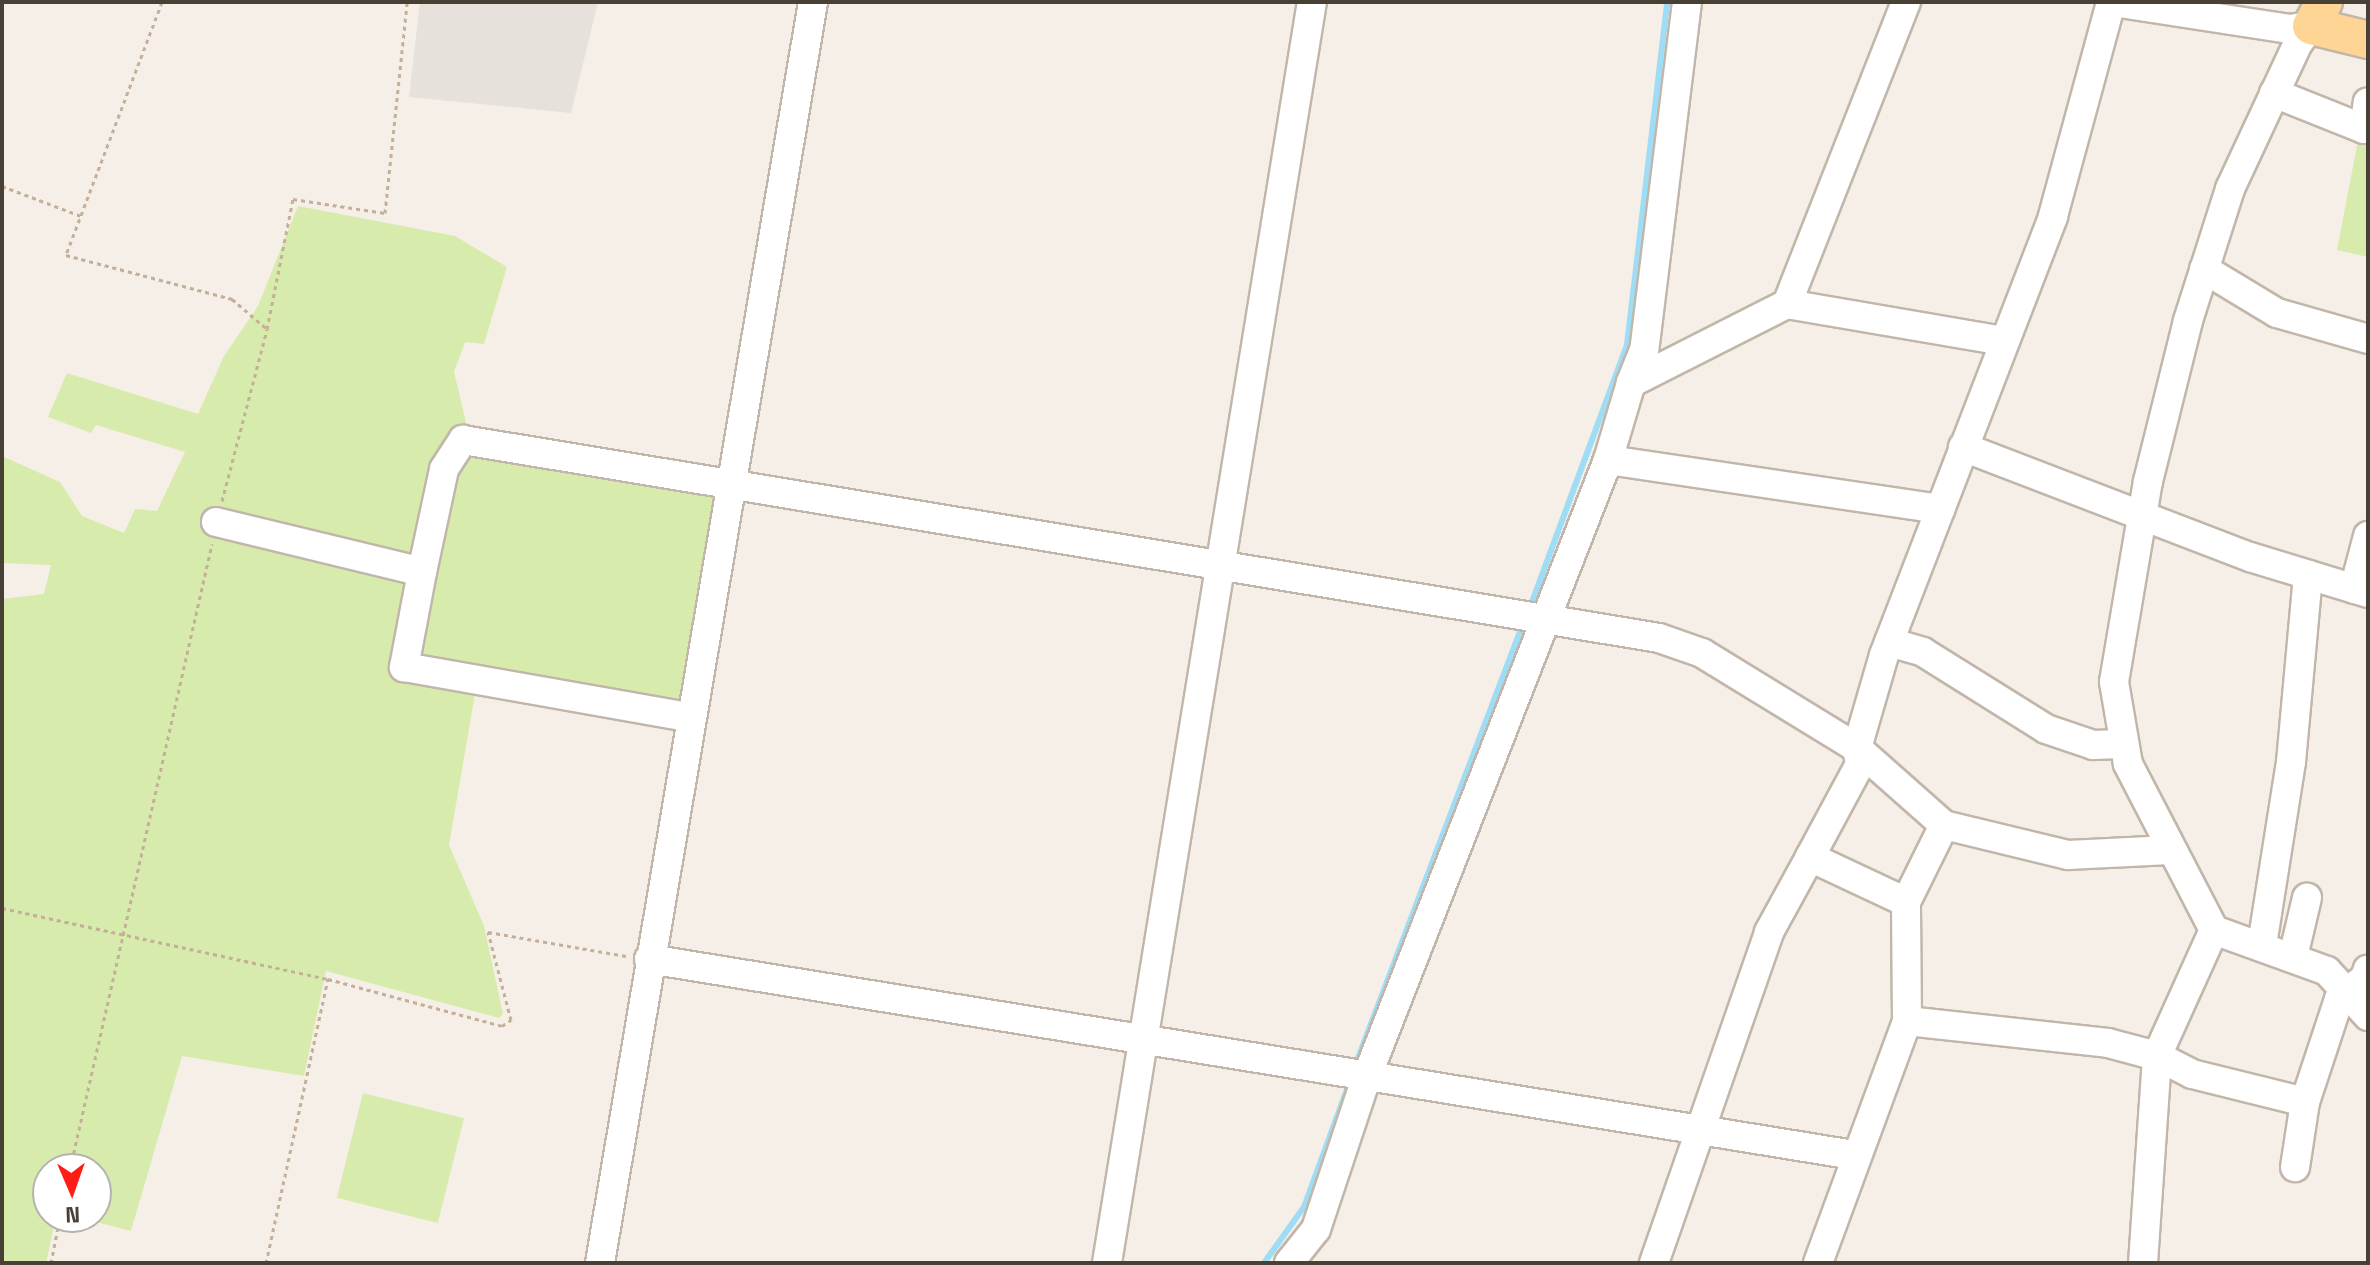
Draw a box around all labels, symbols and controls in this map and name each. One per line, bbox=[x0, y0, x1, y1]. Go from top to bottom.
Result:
north arrow bbox=[32, 1153, 112, 1233]
text: N bbox=[65, 1201, 81, 1229]

